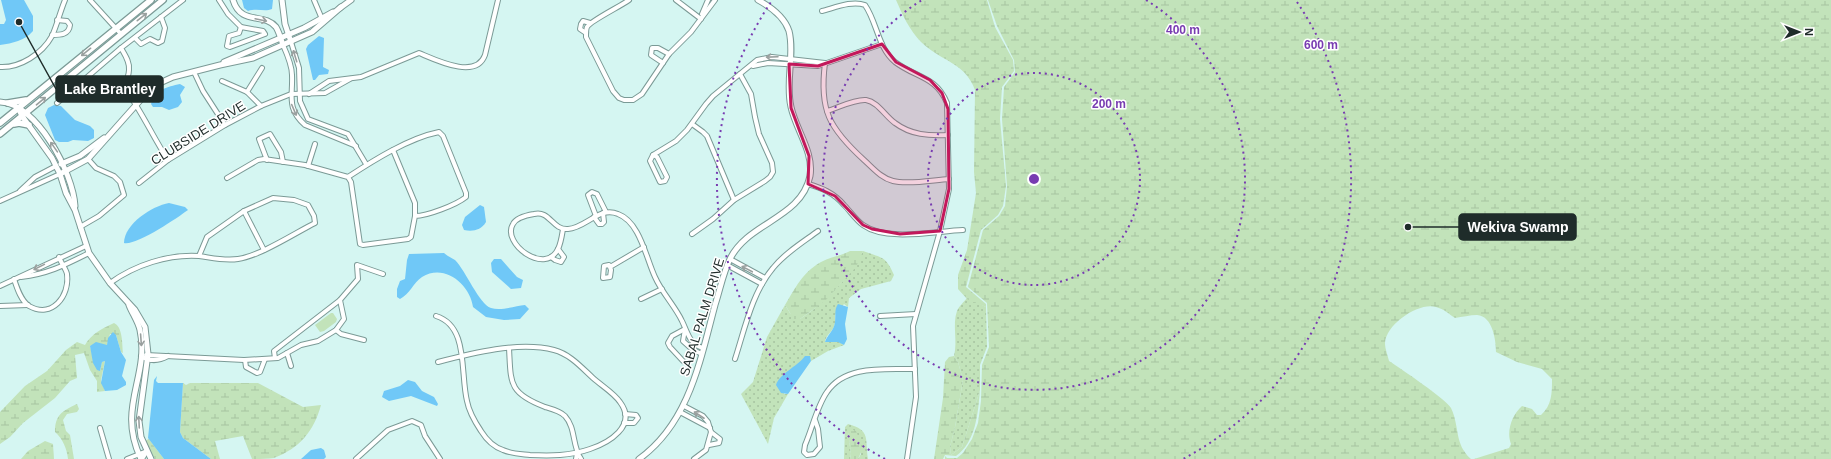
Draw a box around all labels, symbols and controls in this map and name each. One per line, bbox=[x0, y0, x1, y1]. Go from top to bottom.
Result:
one-way arrow bbox=[137, 12, 148, 21]
north arrow bbox=[1779, 12, 1819, 52]
one-way arrow bbox=[254, 16, 267, 24]
text: 400 m bbox=[1166, 23, 1200, 37]
text: N bbox=[1803, 28, 1815, 36]
text: 600 m bbox=[1304, 38, 1338, 52]
one-way arrow bbox=[81, 47, 91, 56]
one-way arrow bbox=[291, 50, 298, 63]
one-way arrow bbox=[766, 53, 779, 61]
callout: Lake Brantley bbox=[56, 76, 163, 102]
text: Lake Brantley bbox=[64, 81, 156, 97]
one-way arrow bbox=[36, 96, 46, 105]
text: 200 m bbox=[1092, 97, 1126, 111]
street label: CLUBSIDE DRIVE bbox=[148, 98, 248, 168]
one-way arrow bbox=[291, 103, 299, 115]
one-way arrow bbox=[50, 142, 58, 153]
centre of rings bbox=[1027, 172, 1041, 186]
callout: Wekiva Swamp bbox=[1459, 214, 1576, 240]
text: Wekiva Swamp bbox=[1468, 219, 1568, 235]
street label: SABAL PALM DRIVE bbox=[677, 256, 727, 378]
one-way arrow bbox=[34, 264, 46, 271]
one-way arrow bbox=[742, 264, 754, 272]
one-way arrow bbox=[137, 333, 144, 346]
one-way arrow bbox=[694, 411, 705, 419]
one-way arrow bbox=[136, 416, 143, 429]

